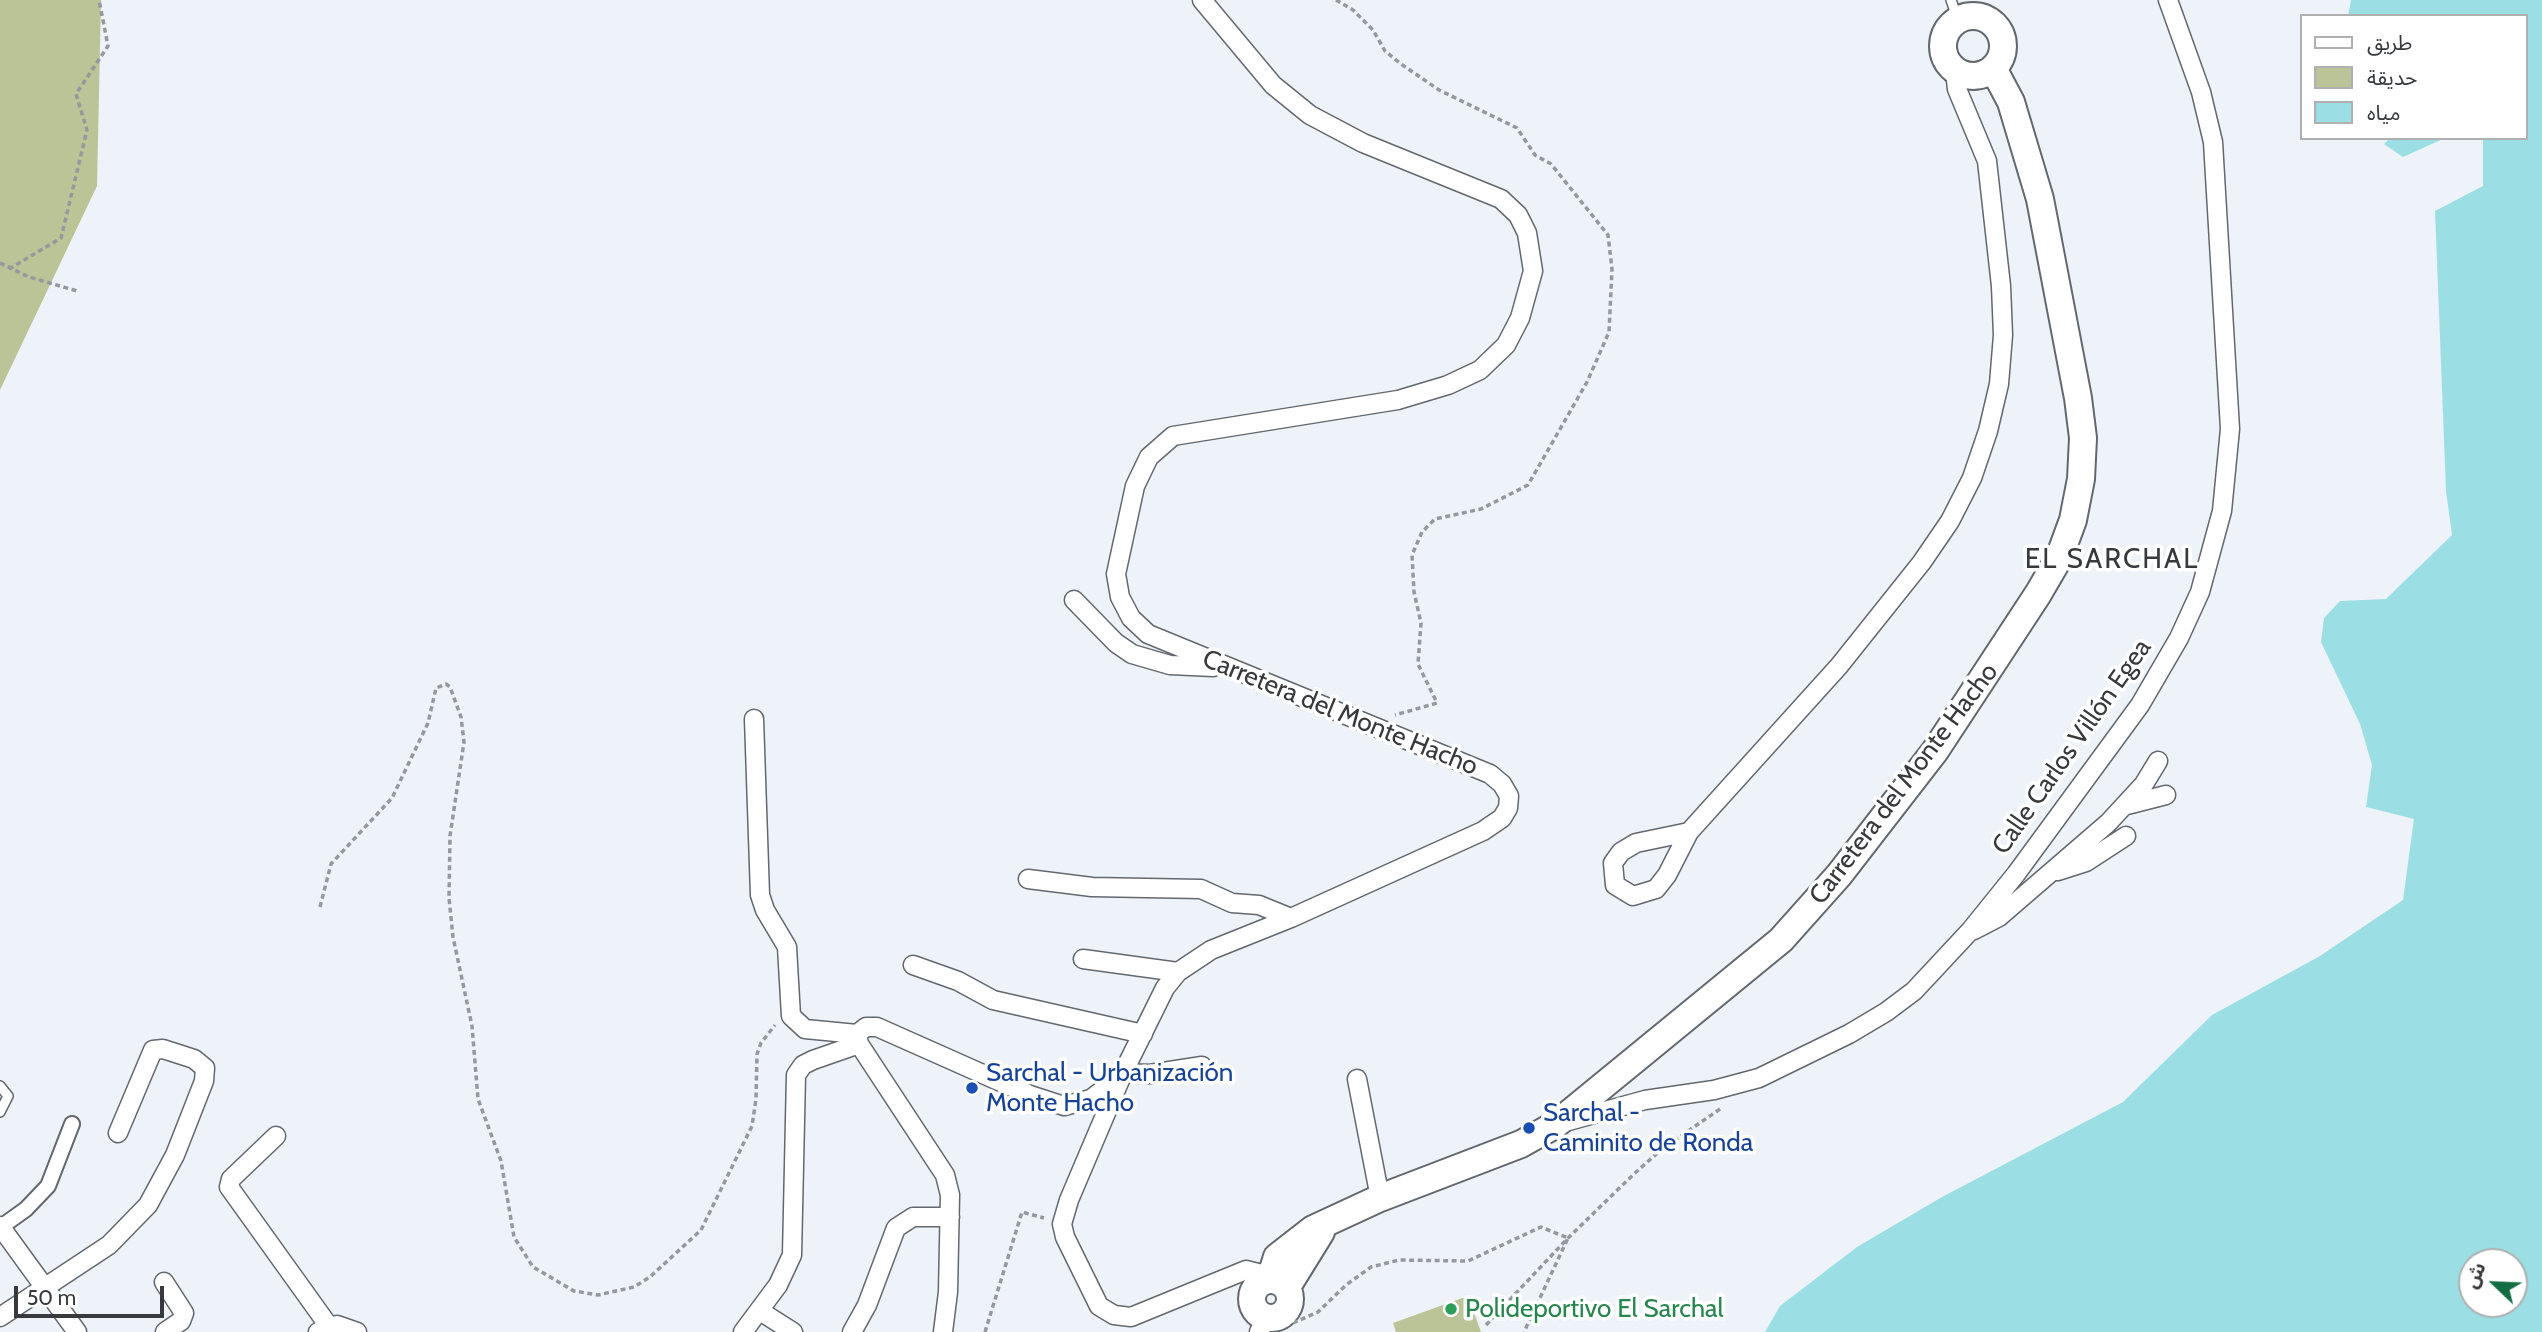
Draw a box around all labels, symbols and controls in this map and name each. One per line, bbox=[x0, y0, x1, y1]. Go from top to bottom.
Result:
legend bbox=[2300, 14, 2528, 140]
text: طريق bbox=[2367, 30, 2412, 55]
text: حديقة bbox=[2367, 65, 2417, 90]
text: مياه bbox=[2367, 100, 2400, 125]
district label: EL SARCHAL bbox=[2026, 543, 2198, 577]
street label: Calle Carlos Villón Egea bbox=[1986, 633, 2158, 861]
street label: Carretera del Monte Hacho bbox=[1198, 643, 1482, 783]
street label: Carretera del Monte Hacho bbox=[1803, 657, 2005, 911]
place label: Sarchal - Urbanización Monte Hacho bbox=[986, 1057, 1233, 1118]
marker: Sarchal - Urbanización Monte Hacho bbox=[964, 1080, 980, 1096]
place label: Sarchal - Caminito de Ronda bbox=[1543, 1097, 1753, 1158]
marker: Sarchal - Caminito de Ronda bbox=[1521, 1120, 1537, 1136]
north arrow bbox=[2458, 1248, 2528, 1318]
text: ش bbox=[2459, 1259, 2491, 1292]
scale bar bbox=[18, 1272, 168, 1316]
text: 50 m bbox=[27, 1285, 76, 1310]
place label: Polideportivo El Sarchal bbox=[1465, 1293, 1724, 1325]
marker: Polideportivo El Sarchal bbox=[1443, 1301, 1459, 1317]

